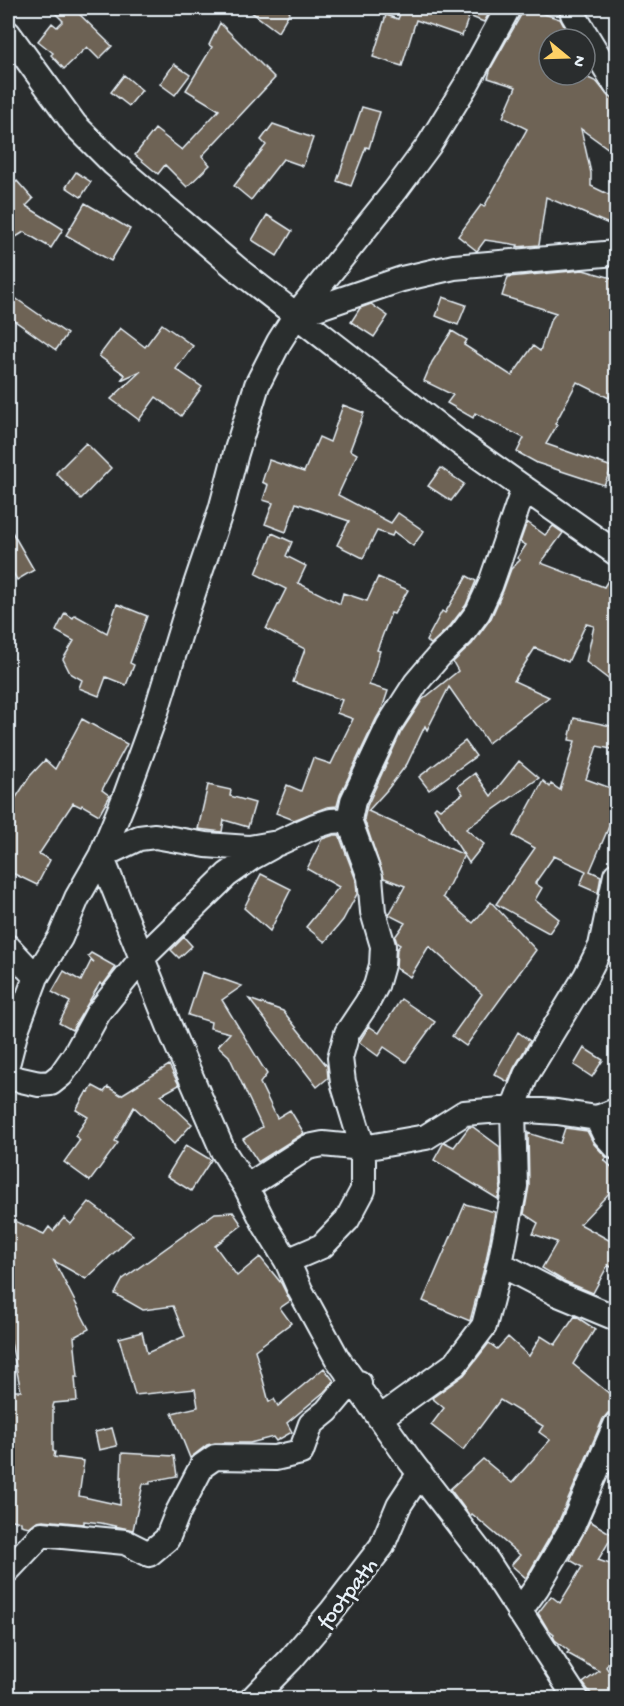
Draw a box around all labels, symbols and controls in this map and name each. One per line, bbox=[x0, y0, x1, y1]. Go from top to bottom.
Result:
north arrow bbox=[537, 27, 597, 87]
text: N bbox=[567, 53, 589, 69]
street label: footpath bbox=[313, 1554, 385, 1636]

